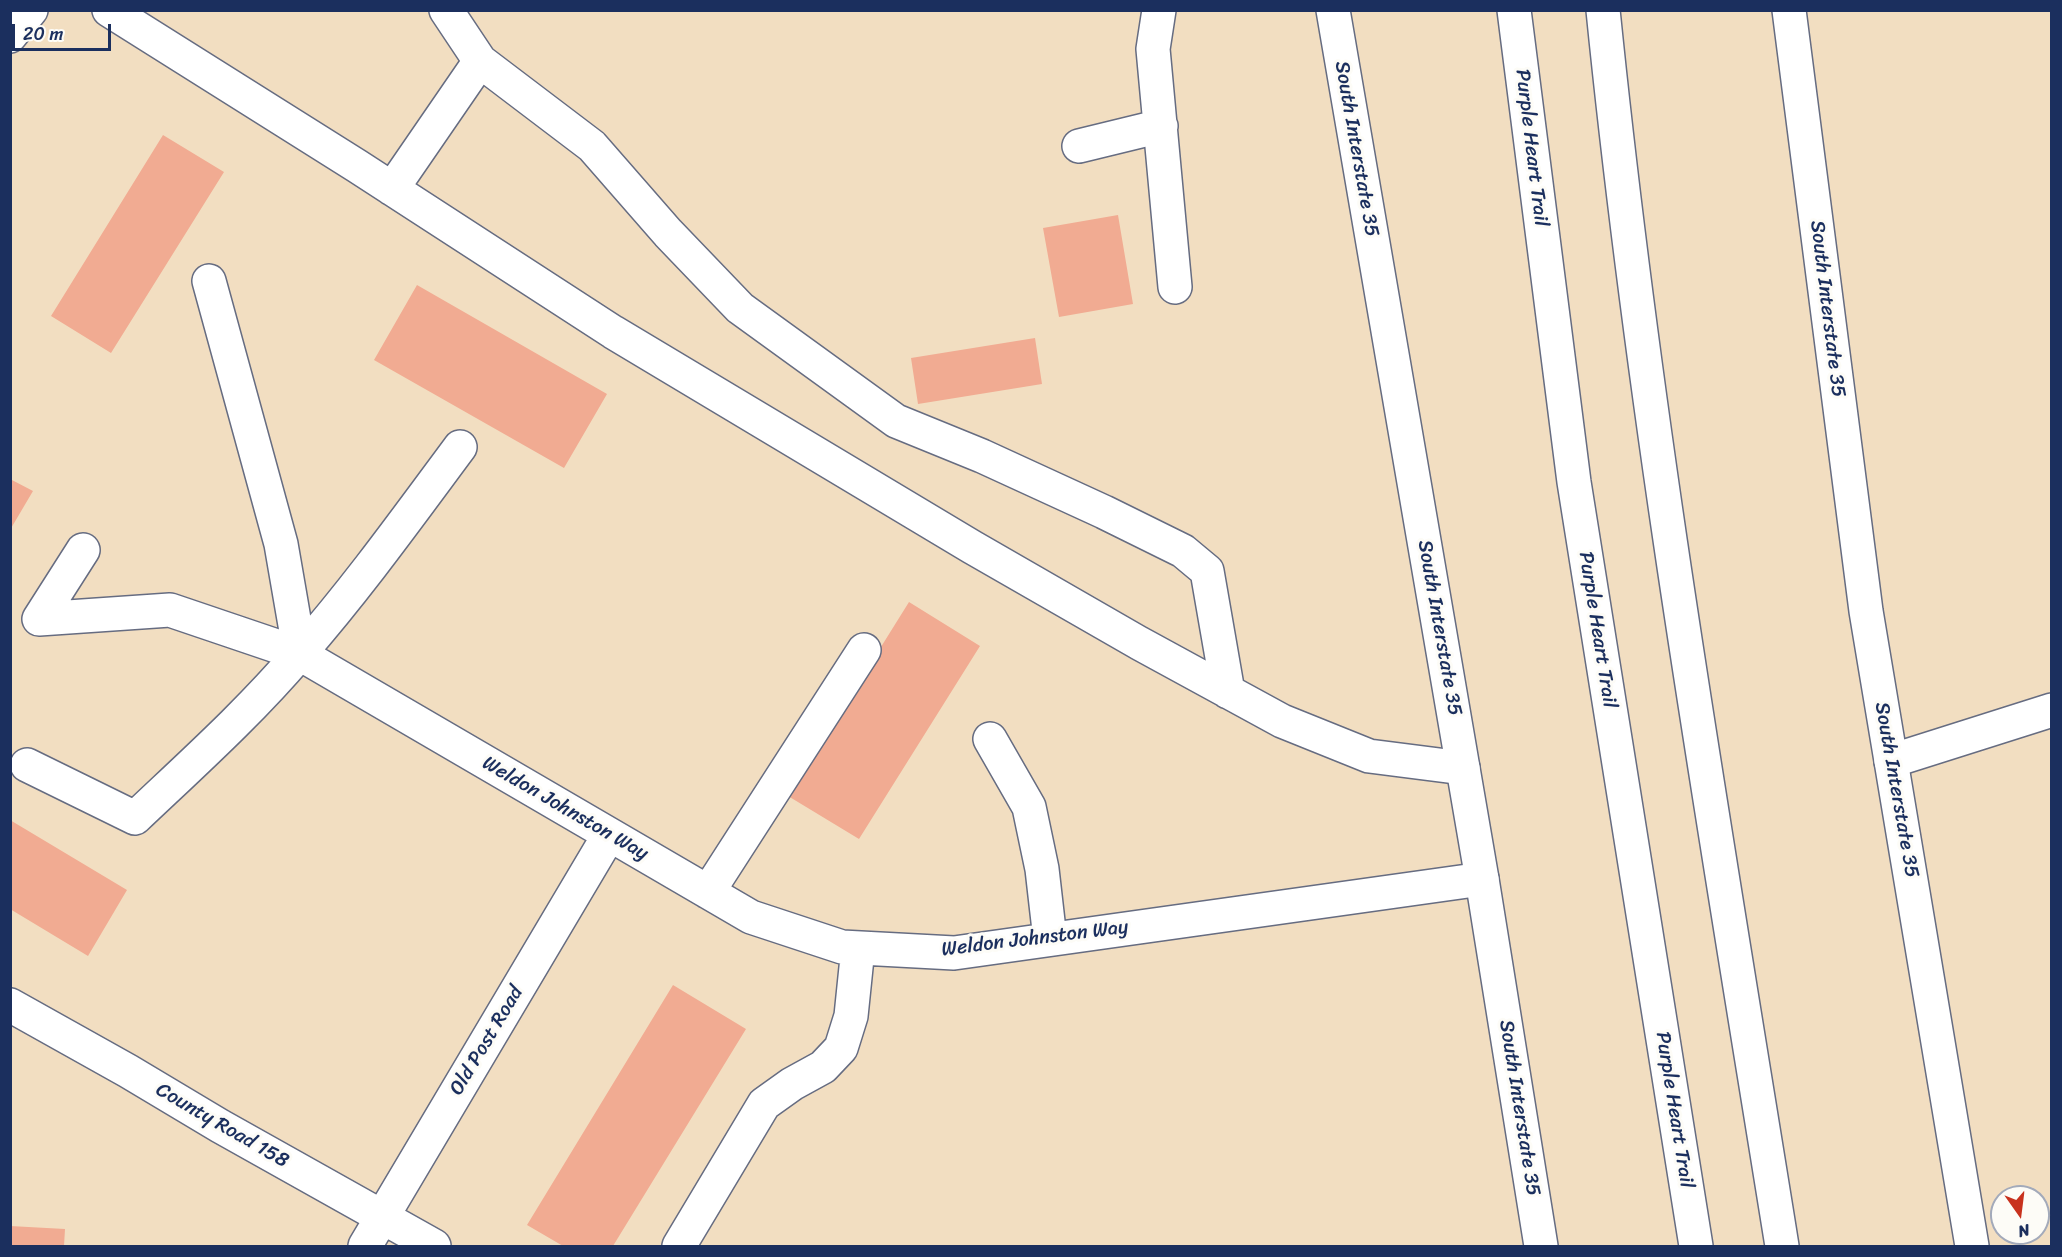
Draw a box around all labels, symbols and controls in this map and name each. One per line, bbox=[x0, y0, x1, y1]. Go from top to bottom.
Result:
scale bar bbox=[15, 12, 114, 50]
text: 20 m bbox=[23, 18, 63, 50]
street label: South Interstate 35 bbox=[1329, 59, 1383, 239]
street label: Purple Heart Trail bbox=[1509, 68, 1553, 228]
street label: South Interstate 35 bbox=[1804, 219, 1850, 399]
street label: South Interstate 35 bbox=[1412, 538, 1466, 718]
street label: Purple Heart Trail bbox=[1573, 550, 1621, 710]
street label: South Interstate 35 bbox=[1869, 700, 1923, 880]
street label: Weldon Johnston Way bbox=[478, 752, 652, 866]
street label: Weldon Johnston Way bbox=[940, 916, 1130, 962]
street label: Old Post Road bbox=[445, 982, 529, 1100]
street label: South Interstate 35 bbox=[1493, 1018, 1545, 1198]
street label: Purple Heart Trail bbox=[1650, 1030, 1698, 1190]
street label: County Road 158 bbox=[151, 1078, 293, 1174]
north arrow bbox=[1990, 1185, 2050, 1245]
text: N bbox=[2015, 1216, 2033, 1246]

